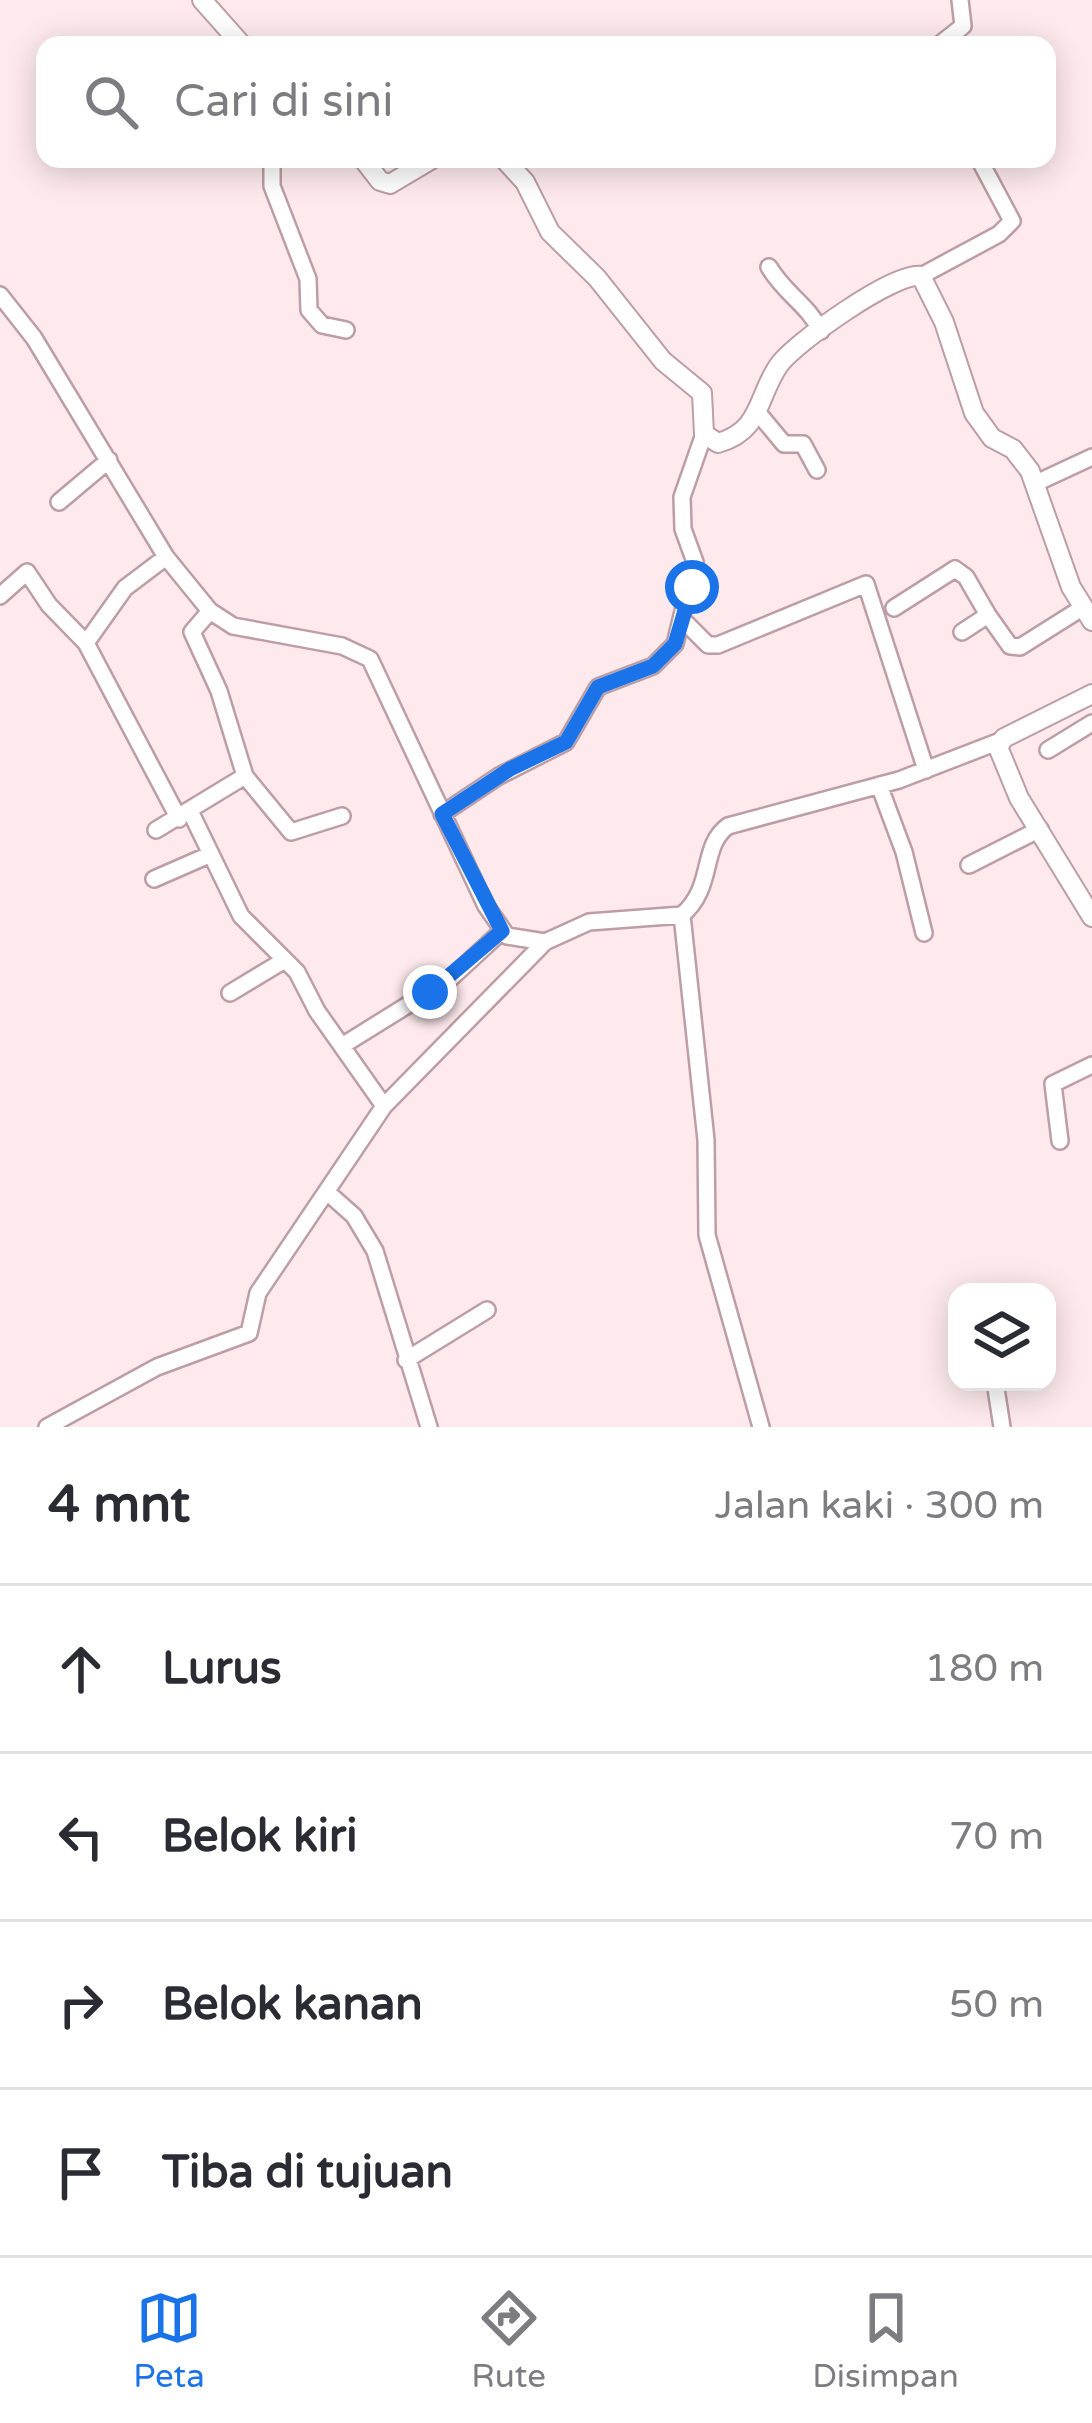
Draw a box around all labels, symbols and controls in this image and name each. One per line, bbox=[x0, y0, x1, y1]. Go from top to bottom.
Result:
search box bbox=[36, 36, 1056, 168]
icon: search bbox=[78, 69, 144, 135]
text: Cari di sini bbox=[174, 75, 393, 129]
route start bbox=[665, 560, 719, 614]
route end bbox=[403, 965, 457, 1019]
map controls bbox=[948, 1283, 1056, 1391]
button: layers bbox=[948, 1283, 1056, 1391]
text: 4 mnt bbox=[48, 1474, 190, 1536]
text: Jalan kaki · 300 m bbox=[715, 1482, 1044, 1529]
icon: ahead bbox=[48, 1636, 114, 1702]
text: Lurus bbox=[162, 1642, 282, 1696]
text: 180 m bbox=[925, 1645, 1044, 1692]
icon: left bbox=[48, 1804, 114, 1870]
text: Belok kiri bbox=[162, 1810, 357, 1864]
text: 70 m bbox=[949, 1813, 1044, 1860]
icon: right bbox=[48, 1972, 114, 2038]
text: Belok kanan bbox=[162, 1978, 423, 2032]
text: 50 m bbox=[949, 1981, 1044, 2028]
icon: arrive bbox=[48, 2140, 114, 2206]
text: Tiba di tujuan bbox=[162, 2146, 453, 2200]
tab: Peta bbox=[133, 2285, 205, 2396]
tab: Rute bbox=[471, 2285, 546, 2396]
tab: Disimpan bbox=[812, 2285, 959, 2396]

